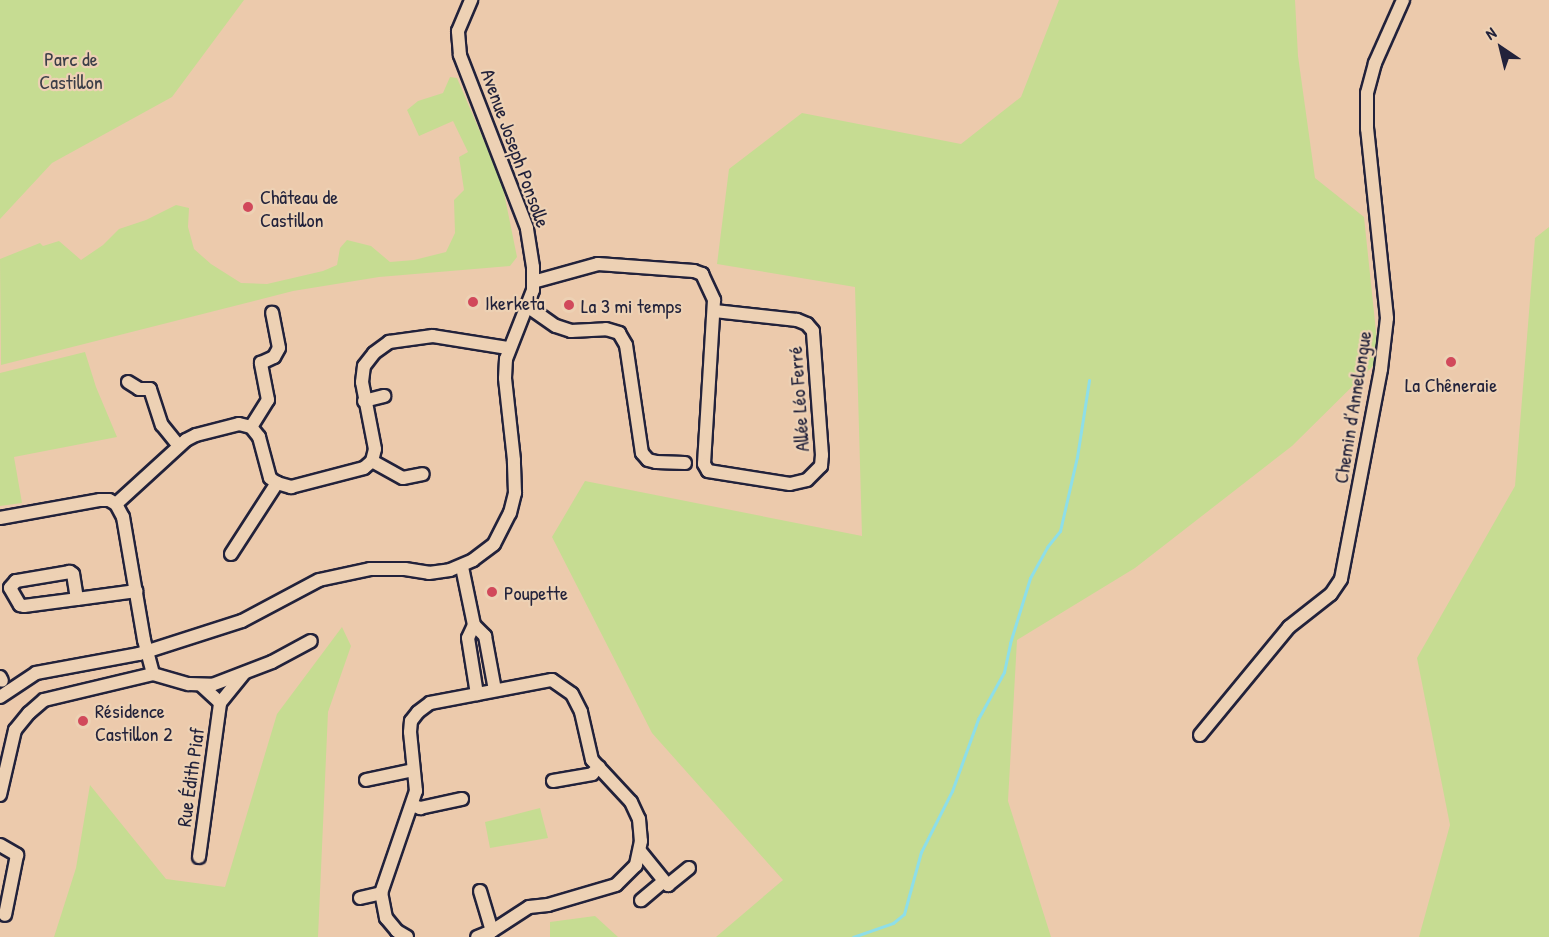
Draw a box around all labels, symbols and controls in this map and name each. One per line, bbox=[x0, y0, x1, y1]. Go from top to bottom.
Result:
north arrow bbox=[1471, 18, 1531, 78]
text: N bbox=[1481, 22, 1500, 45]
park label: Parc de Castillon bbox=[39, 47, 103, 94]
street label: Avenue Joseph Ponsolle bbox=[476, 65, 556, 231]
place label: Château de Castillon bbox=[260, 184, 338, 231]
marker: Château de Castillon bbox=[241, 200, 255, 214]
place label: Ikerketa bbox=[485, 290, 545, 314]
place label: La 3 mi temps bbox=[581, 293, 682, 317]
marker: Ikerketa bbox=[466, 295, 480, 309]
marker: La 3 mi temps bbox=[562, 298, 576, 312]
street label: Chemin d’Annelongue bbox=[1328, 329, 1376, 485]
street label: Allée Léo Ferré bbox=[782, 345, 814, 453]
marker: La Chêneraie bbox=[1444, 355, 1458, 369]
place label: La Chêneraie bbox=[1405, 372, 1497, 396]
place label: Poupette bbox=[504, 580, 568, 604]
marker: Poupette bbox=[485, 585, 499, 599]
place label: Résidence Castillon 2 bbox=[95, 698, 173, 745]
marker: Résidence Castillon 2 bbox=[76, 714, 90, 728]
street label: Rue Édith Piaf bbox=[171, 726, 209, 828]

